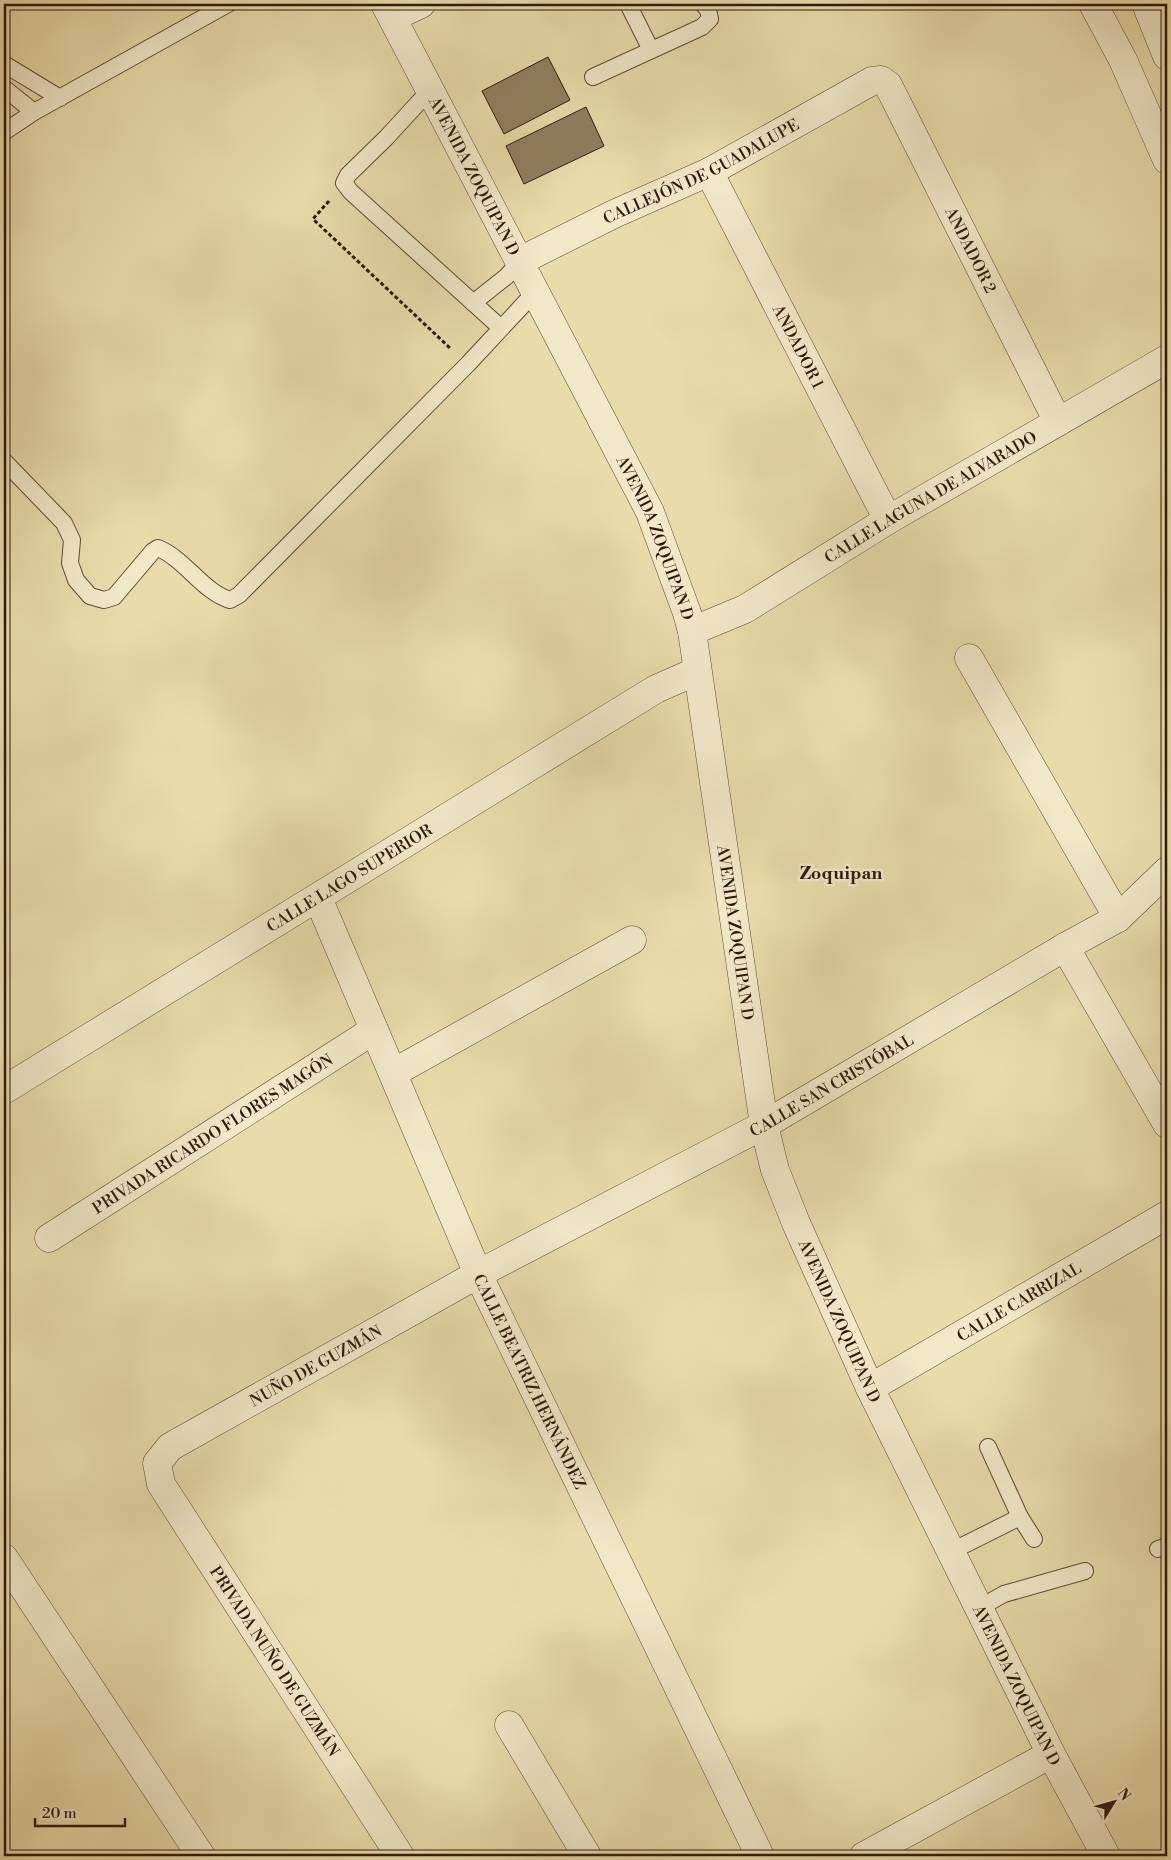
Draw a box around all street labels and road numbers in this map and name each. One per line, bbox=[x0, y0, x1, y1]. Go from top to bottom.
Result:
street label: AVENIDA ZOQUIPAN D bbox=[424, 93, 524, 259]
street label: CALLEJÓN DE GUADALUPE bbox=[600, 115, 803, 229]
street label: ANDADOR 2 bbox=[940, 203, 1000, 297]
street label: ANDADOR 1 bbox=[767, 301, 828, 392]
street label: CALLE LAGUNA DE ALVARADO bbox=[821, 427, 1041, 568]
street label: AVENIDA ZOQUIPAN D bbox=[611, 452, 697, 622]
street label: CALLE LAGO SUPERIOR bbox=[263, 820, 437, 937]
street label: AVENIDA ZOQUIPAN D bbox=[712, 843, 758, 1022]
street label: CALLE SAN CRISTÓBAL bbox=[746, 1030, 917, 1142]
street label: PRIVADA RICARDO FLORES MAGÓN bbox=[89, 1050, 337, 1219]
street label: AVENIDA ZOQUIPAN D bbox=[793, 1236, 885, 1406]
street label: CALLE CARRIZAL bbox=[953, 1258, 1085, 1346]
street label: CALLE BEATRIZ HERNÁNDEZ bbox=[469, 1271, 590, 1493]
street label: NUÑO DE GUZMÁN bbox=[246, 1321, 386, 1411]
street label: PRIVADA NUÑO DE GUZMÁN bbox=[205, 1561, 346, 1761]
street label: AVENIDA ZOQUIPAN D bbox=[967, 1601, 1064, 1769]

